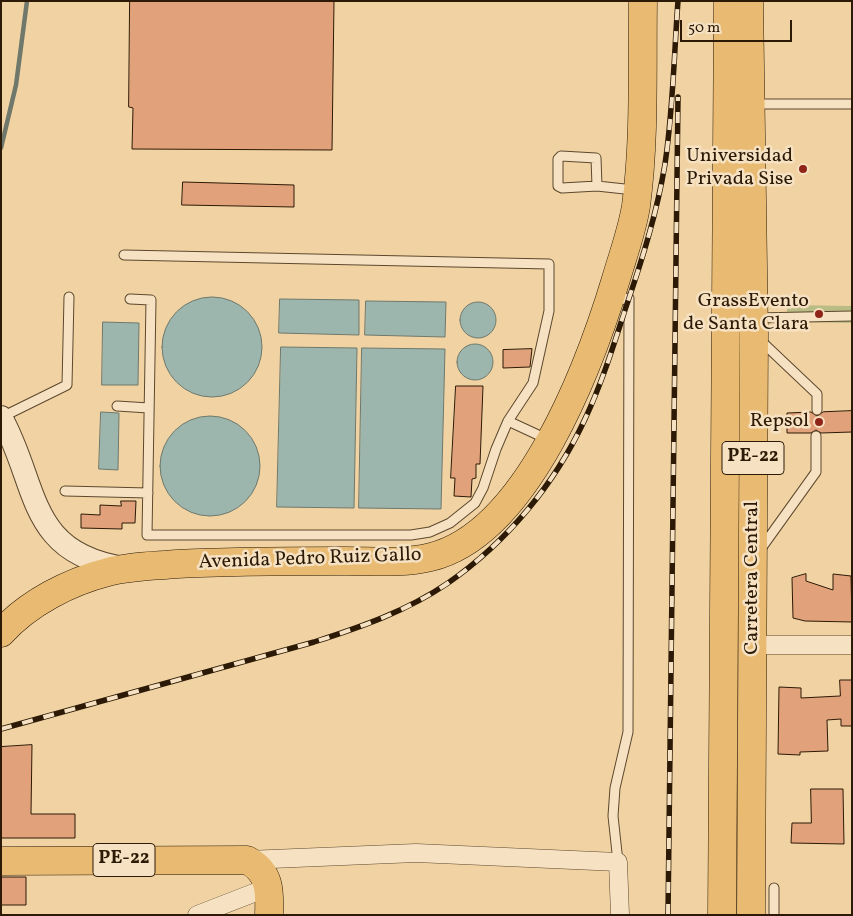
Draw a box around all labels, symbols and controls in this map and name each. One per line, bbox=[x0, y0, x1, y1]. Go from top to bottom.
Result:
scale bar bbox=[683, 10, 796, 42]
text: 50 m bbox=[688, 18, 720, 39]
place label: Universidad Privada Sise bbox=[686, 145, 793, 192]
marker: Universidad Privada Sise bbox=[797, 163, 809, 175]
place label: GrassEvento de Santa Clara bbox=[683, 290, 809, 337]
marker: GrassEvento de Santa Clara bbox=[813, 308, 825, 320]
place label: Repsol bbox=[750, 410, 809, 434]
marker: Repsol bbox=[813, 416, 825, 428]
road number: PE-22 bbox=[722, 442, 784, 474]
street label: Carretera Central bbox=[741, 501, 765, 655]
street label: Avenida Pedro Ruiz Gallo bbox=[198, 544, 422, 576]
road number: PE-22 bbox=[93, 844, 155, 876]

